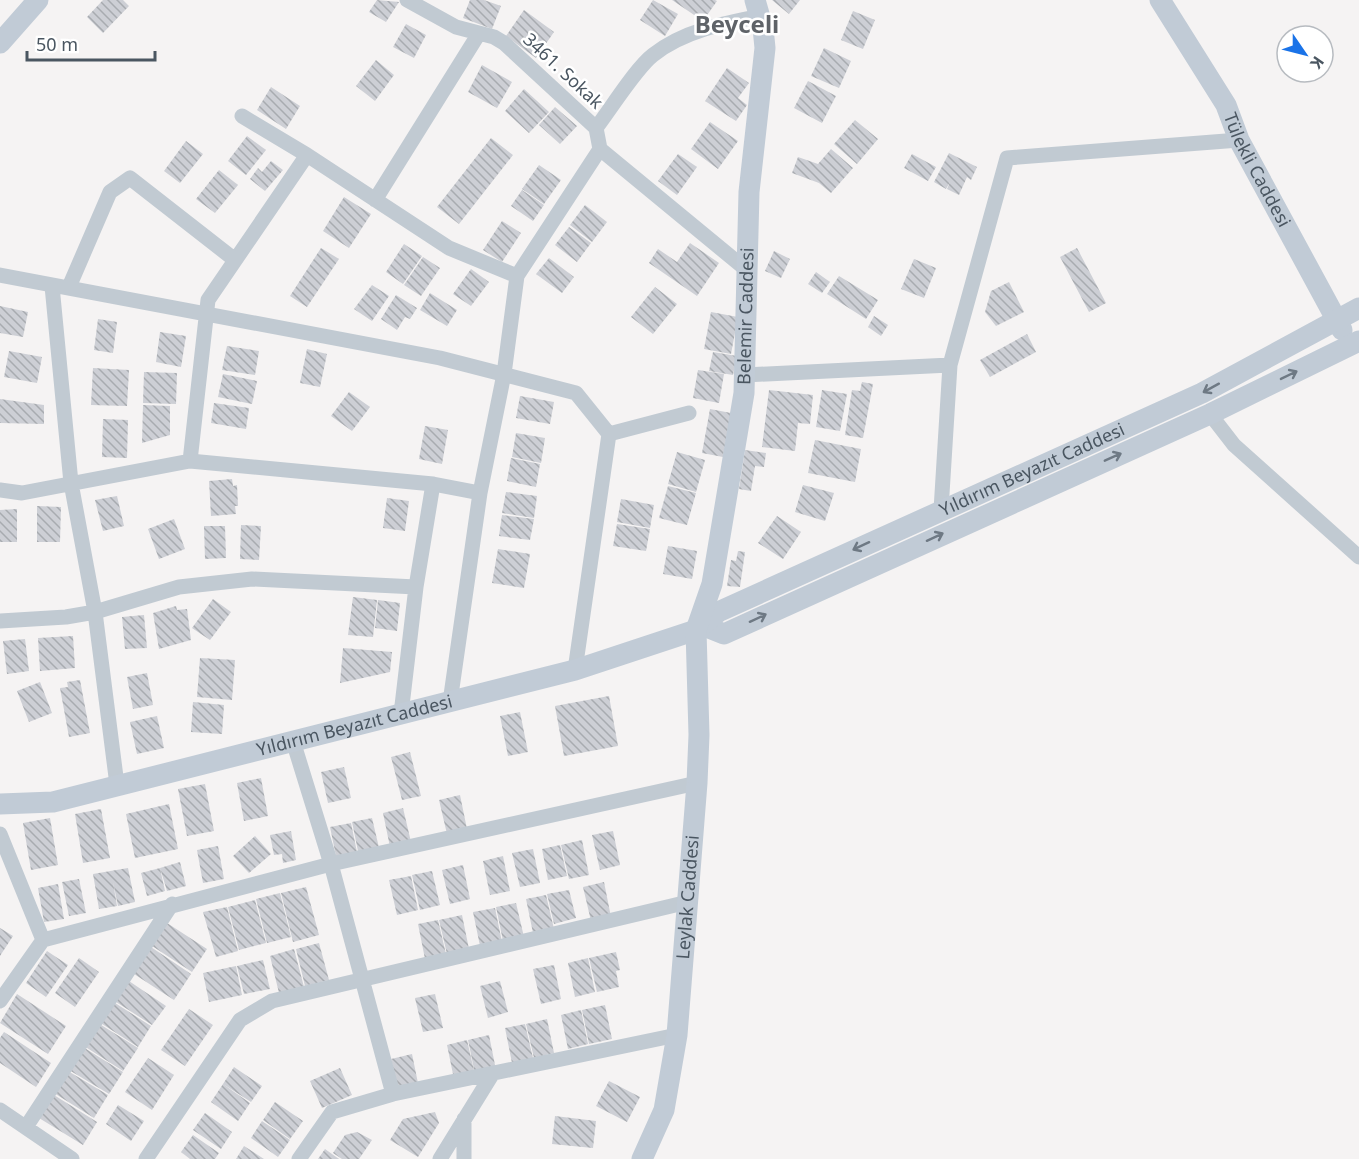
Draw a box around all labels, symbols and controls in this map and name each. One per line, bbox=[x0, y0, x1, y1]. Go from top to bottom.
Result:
district label: Beyceli bbox=[695, 7, 779, 40]
scale bar bbox=[27, 24, 154, 62]
north arrow bbox=[1275, 24, 1335, 84]
street label: 3461. Sokak bbox=[519, 27, 609, 114]
text: 50 m bbox=[36, 32, 78, 56]
text: K bbox=[1305, 52, 1329, 74]
street label: Tülekli Caddesi bbox=[1219, 109, 1297, 231]
street label: Belemir Caddesi bbox=[731, 247, 759, 385]
one-way arrow bbox=[1280, 368, 1298, 380]
one-way arrow bbox=[1203, 382, 1220, 394]
street label: Yıldırım Beyazıt Caddesi bbox=[935, 417, 1128, 521]
one-way arrow bbox=[1103, 451, 1121, 462]
one-way arrow bbox=[925, 530, 943, 542]
one-way arrow bbox=[853, 541, 871, 553]
one-way arrow bbox=[748, 612, 766, 624]
street label: Yıldırım Beyazıt Caddesi bbox=[254, 689, 455, 761]
street label: Leylak Caddesi bbox=[670, 834, 704, 960]

